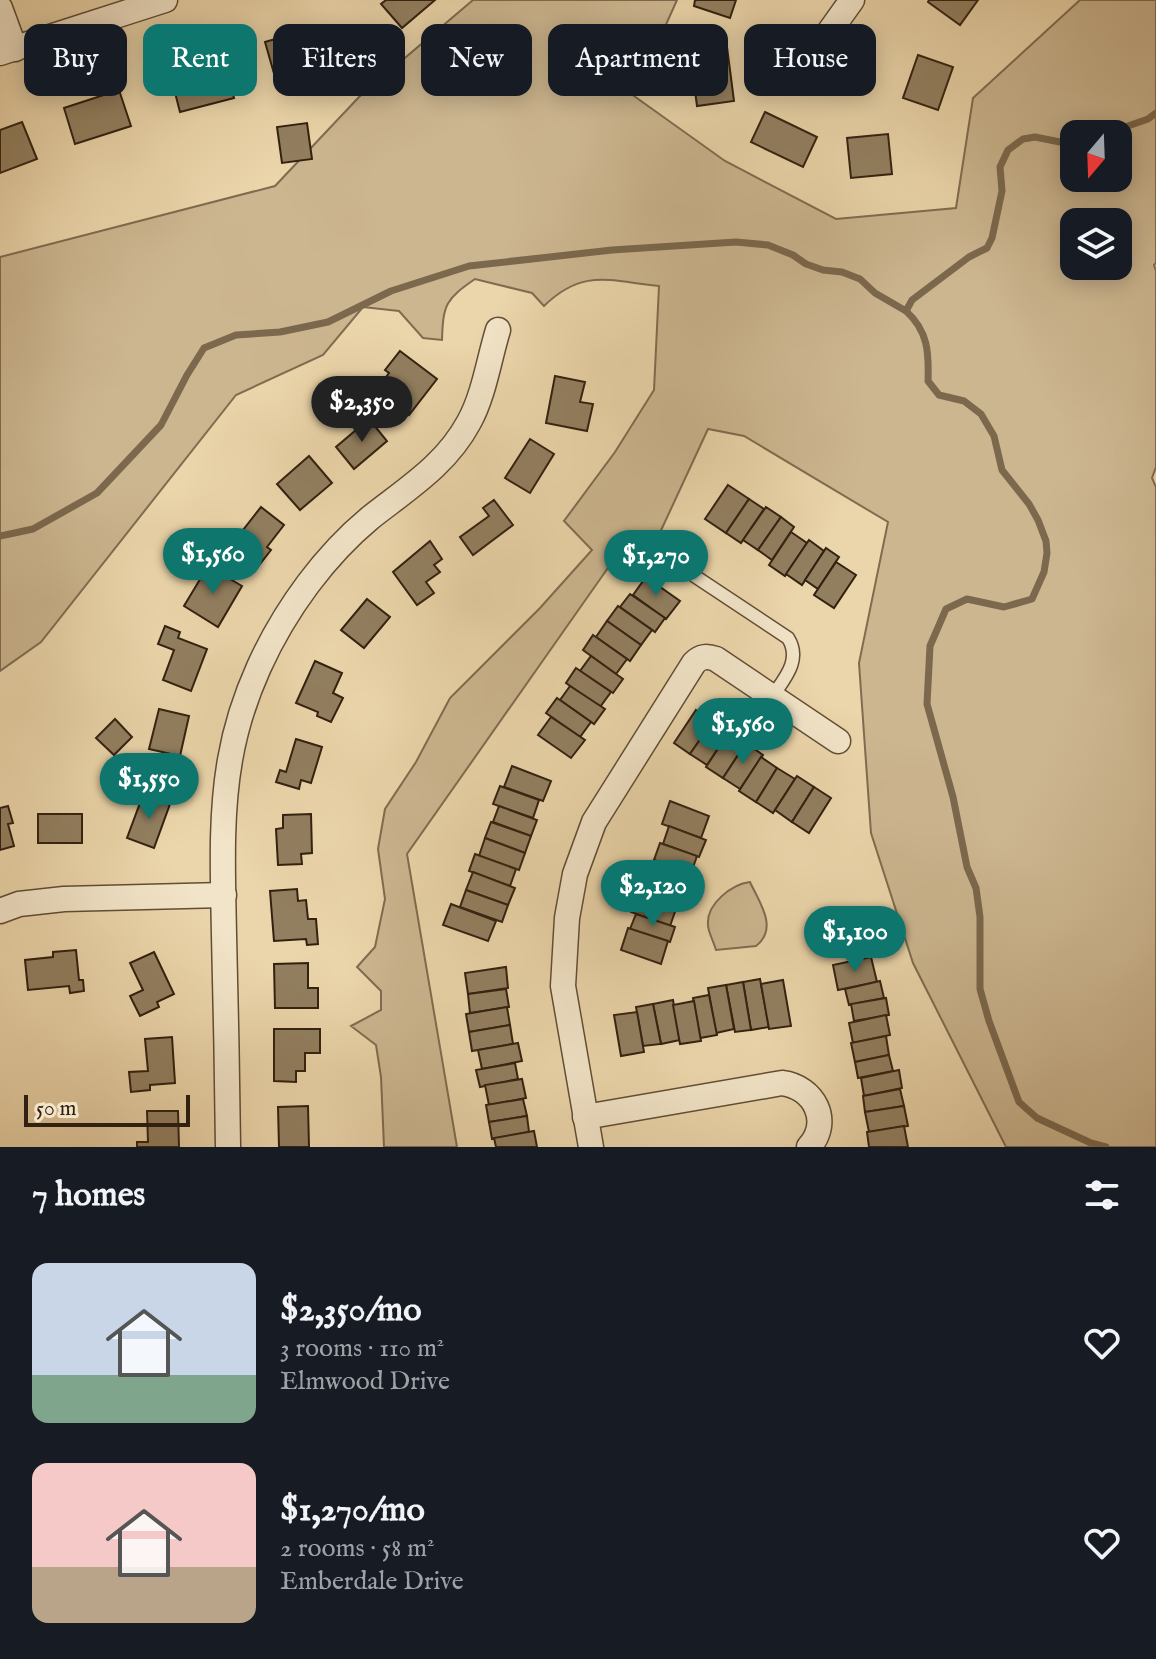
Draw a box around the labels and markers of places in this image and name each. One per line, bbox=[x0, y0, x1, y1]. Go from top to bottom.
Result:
pin: $2,350 bbox=[297, 376, 427, 444]
pin: $1,560 bbox=[148, 528, 278, 596]
pin: $1,270 bbox=[591, 530, 721, 598]
pin: $1,560 bbox=[678, 698, 808, 766]
pin: $1,550 bbox=[84, 753, 214, 821]
pin: $2,120 bbox=[588, 860, 718, 928]
pin: $1,100 bbox=[790, 906, 920, 974]

